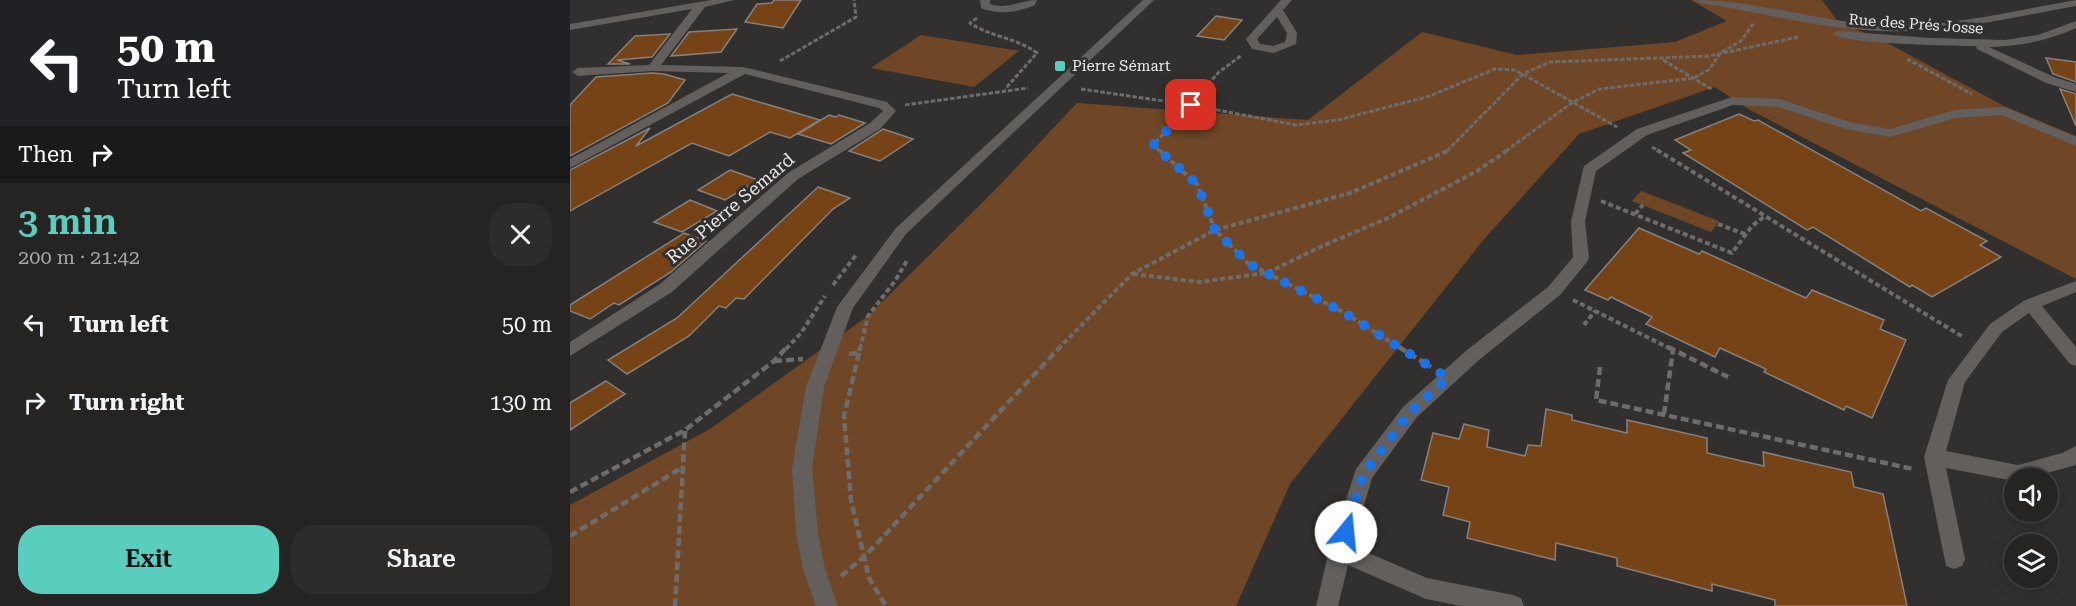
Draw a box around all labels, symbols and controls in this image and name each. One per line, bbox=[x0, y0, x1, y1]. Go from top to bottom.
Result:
street label: Rue des Prés Josse bbox=[1848, 10, 1984, 38]
text: 50 m bbox=[117, 23, 215, 72]
icon: left bbox=[18, 24, 96, 102]
place label: Pierre Sémart bbox=[1072, 57, 1171, 75]
marker: Pierre Sémart bbox=[1053, 59, 1067, 73]
text: Turn left bbox=[117, 73, 231, 105]
pin bbox=[1165, 79, 1216, 130]
icon: arrive bbox=[1174, 88, 1207, 121]
icon: right bbox=[85, 138, 118, 171]
text: Then bbox=[18, 142, 73, 167]
street label: Rue Pierre Semard bbox=[662, 148, 799, 268]
text: 3 min bbox=[18, 201, 117, 243]
button: close bbox=[489, 203, 552, 266]
text: 200 m · 21:42 bbox=[18, 245, 140, 269]
icon: left bbox=[18, 308, 51, 341]
text: Turn left bbox=[69, 312, 169, 337]
text: 50 m bbox=[502, 312, 552, 337]
icon: right bbox=[18, 386, 51, 419]
text: Turn right bbox=[69, 390, 184, 415]
text: 130 m bbox=[489, 390, 552, 415]
map controls bbox=[2004, 468, 2058, 588]
button: sound bbox=[2004, 468, 2058, 522]
position arrow bbox=[1314, 500, 1378, 564]
button: Exit bbox=[18, 525, 279, 594]
button: Share bbox=[291, 525, 552, 594]
button: layers bbox=[2004, 534, 2058, 588]

